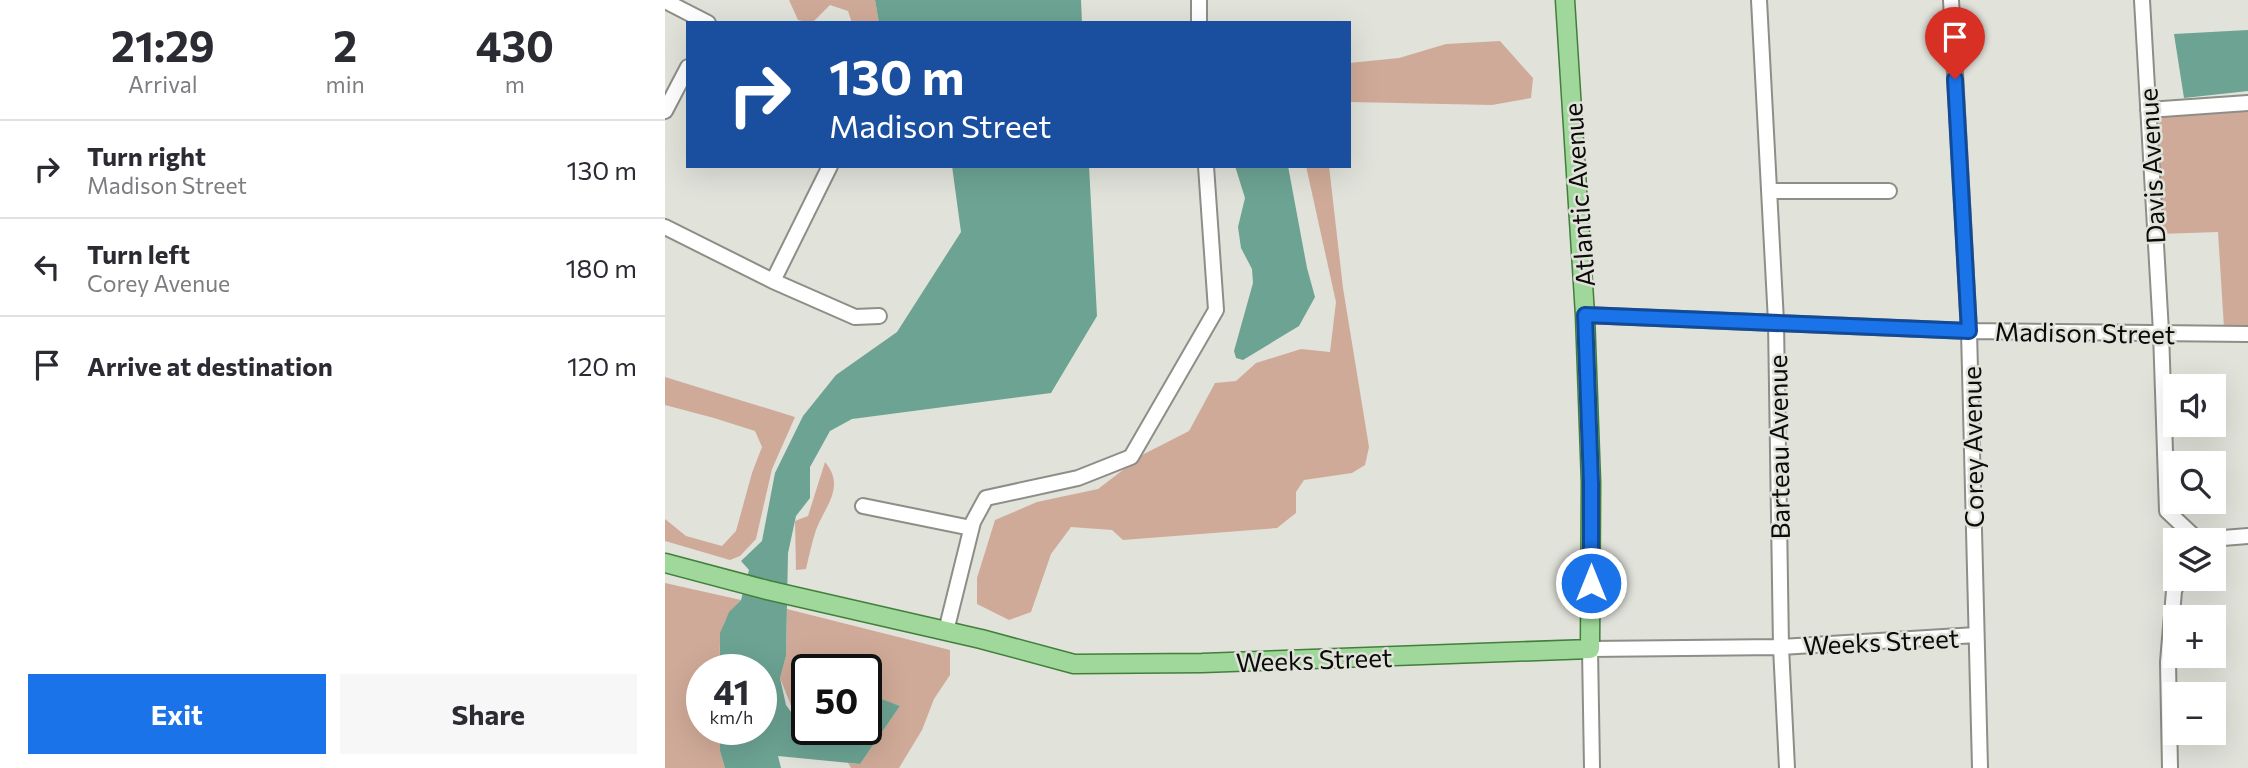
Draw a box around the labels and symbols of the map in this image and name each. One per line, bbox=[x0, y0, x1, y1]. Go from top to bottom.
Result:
pin bbox=[1925, 7, 1985, 79]
street label: Davis Avenue bbox=[2131, 87, 2171, 245]
street label: Atlantic Avenue bbox=[1556, 102, 1600, 288]
street label: Madison Street bbox=[1994, 315, 2176, 349]
street label: Barteau Avenue bbox=[1761, 354, 1795, 540]
street label: Corey Avenue bbox=[1955, 366, 1989, 528]
position arrow bbox=[1554, 546, 1628, 620]
street label: Weeks Street bbox=[1802, 621, 1960, 661]
street label: Weeks Street bbox=[1235, 641, 1393, 677]
speed limit sign: 50 bbox=[791, 654, 882, 745]

